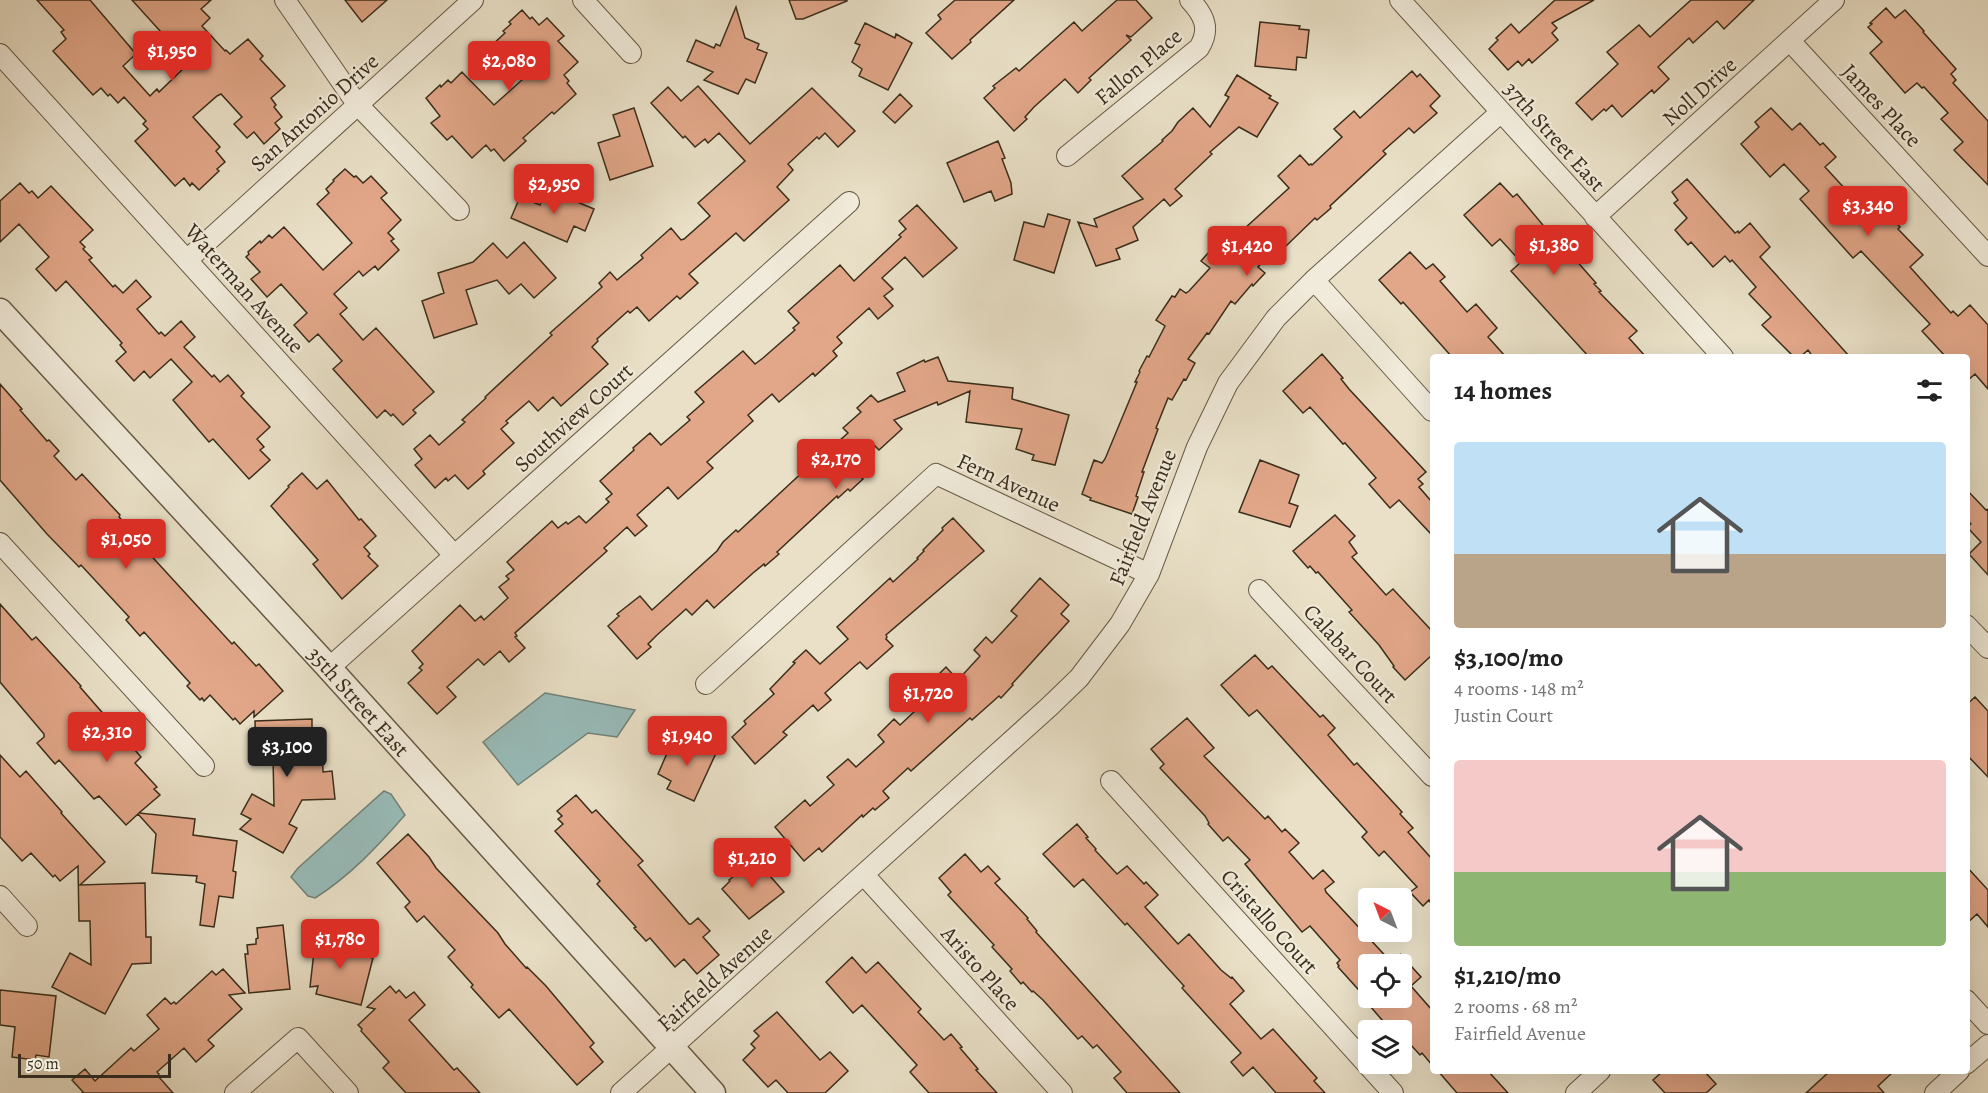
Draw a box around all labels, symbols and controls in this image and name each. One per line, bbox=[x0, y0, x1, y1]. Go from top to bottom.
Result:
street label: Fallon Place bbox=[1089, 21, 1189, 112]
pin: $1,950 bbox=[123, 31, 221, 82]
text: $1,950 bbox=[147, 37, 197, 64]
pin: $2,080 bbox=[460, 41, 558, 92]
street label: San Antonio Drive bbox=[244, 47, 385, 179]
text: $2,080 bbox=[482, 47, 536, 74]
street label: Noll Drive bbox=[1656, 50, 1743, 133]
street label: James Place bbox=[1835, 57, 1928, 154]
street label: 37th Street East bbox=[1497, 75, 1612, 198]
pin: $2,950 bbox=[505, 164, 603, 215]
text: $2,950 bbox=[528, 170, 580, 197]
pin: $3,340 bbox=[1819, 186, 1917, 237]
text: $3,340 bbox=[1842, 192, 1894, 219]
street label: Waterman Avenue bbox=[177, 217, 311, 360]
pin: $1,380 bbox=[1505, 225, 1603, 276]
pin: $1,420 bbox=[1198, 226, 1296, 277]
text: $1,380 bbox=[1529, 231, 1579, 258]
text: $1,420 bbox=[1222, 232, 1272, 259]
street label: Southview Court bbox=[508, 356, 640, 479]
text: 14 homes bbox=[1454, 373, 1552, 408]
icon: filters bbox=[1913, 374, 1946, 407]
pin: $2,170 bbox=[787, 439, 885, 490]
text: $2,170 bbox=[811, 445, 861, 472]
street label: Fairfield Avenue bbox=[1102, 445, 1184, 590]
street label: Fern Avenue bbox=[952, 446, 1065, 520]
icon: home bbox=[1646, 481, 1754, 589]
pin: $1,050 bbox=[77, 519, 175, 570]
text: $1,050 bbox=[101, 525, 151, 552]
street label: Calabar Court bbox=[1296, 597, 1404, 710]
street label: 35th Street East bbox=[300, 640, 416, 763]
text: $3,100/mo bbox=[1454, 640, 1564, 675]
pin: $1,720 bbox=[879, 673, 977, 724]
text: 4 rooms · 148 m² bbox=[1454, 675, 1584, 702]
text: $1,720 bbox=[903, 679, 953, 706]
text: Justin Court bbox=[1454, 702, 1553, 729]
pin: $2,310 bbox=[58, 712, 156, 763]
pin: $1,940 bbox=[638, 716, 736, 767]
text: $2,310 bbox=[82, 718, 132, 745]
text: $1,940 bbox=[662, 722, 712, 749]
pin: $3,100 bbox=[238, 727, 336, 778]
text: $3,100 bbox=[262, 733, 312, 760]
icon: home bbox=[1646, 799, 1754, 907]
pin: $1,210 bbox=[703, 838, 801, 889]
text: $1,210 bbox=[728, 844, 776, 871]
street label: Cristallo Court bbox=[1214, 862, 1325, 981]
north arrow bbox=[1358, 888, 1412, 942]
map controls bbox=[1358, 888, 1412, 1074]
pin: $1,780 bbox=[291, 919, 389, 970]
street label: Fairfield Avenue bbox=[651, 919, 779, 1038]
street label: Aristo Place bbox=[933, 919, 1027, 1018]
text: $1,780 bbox=[315, 925, 365, 952]
button: locate bbox=[1358, 954, 1412, 1008]
text: $1,210/mo bbox=[1454, 958, 1561, 993]
text: 2 rooms · 68 m² bbox=[1454, 993, 1578, 1020]
button: layers bbox=[1358, 1020, 1412, 1074]
text: Fairfield Avenue bbox=[1454, 1020, 1586, 1047]
scale bar bbox=[18, 1051, 171, 1078]
text: 50 m bbox=[27, 1053, 59, 1075]

